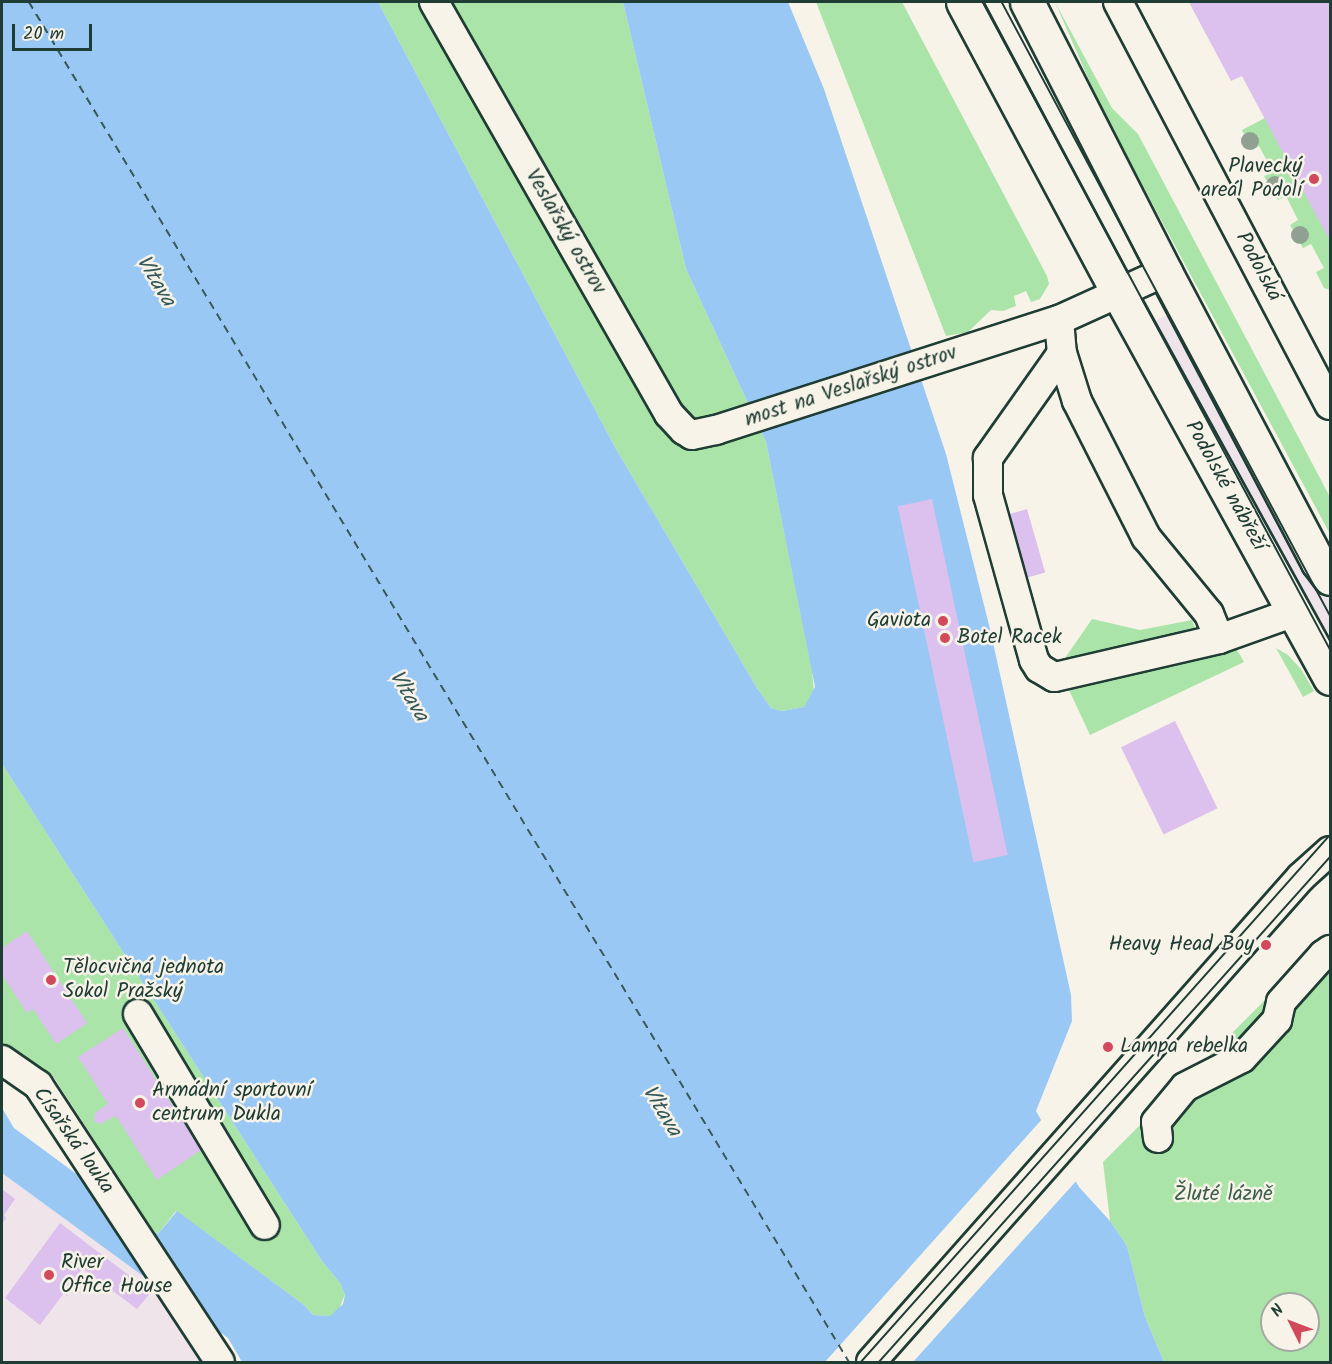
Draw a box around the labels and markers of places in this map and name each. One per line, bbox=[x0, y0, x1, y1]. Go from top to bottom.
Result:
place label: Plavecký areál Podolí bbox=[1201, 154, 1302, 204]
marker: Plavecký areál Podolí bbox=[1307, 172, 1321, 186]
place label: Gaviota bbox=[867, 608, 931, 634]
marker: Gaviota bbox=[936, 614, 950, 628]
place label: Botel Racek bbox=[957, 625, 1062, 651]
marker: Botel Racek bbox=[938, 631, 952, 645]
place label: Heavy Head Boy bbox=[1108, 932, 1254, 958]
marker: Heavy Head Boy bbox=[1259, 938, 1273, 952]
place label: Tělocvičná jednota Sokol Pražský bbox=[63, 955, 224, 1005]
marker: Tělocvičná jednota Sokol Pražský bbox=[44, 973, 58, 987]
place label: Lampa rebelka bbox=[1120, 1034, 1248, 1060]
marker: Lampa rebelka bbox=[1101, 1040, 1115, 1054]
place label: Armádní sportovní centrum Dukla bbox=[152, 1078, 312, 1128]
marker: Armádní sportovní centrum Dukla bbox=[133, 1096, 147, 1110]
place label: River Office House bbox=[61, 1250, 172, 1300]
marker: River Office House bbox=[42, 1268, 56, 1282]

